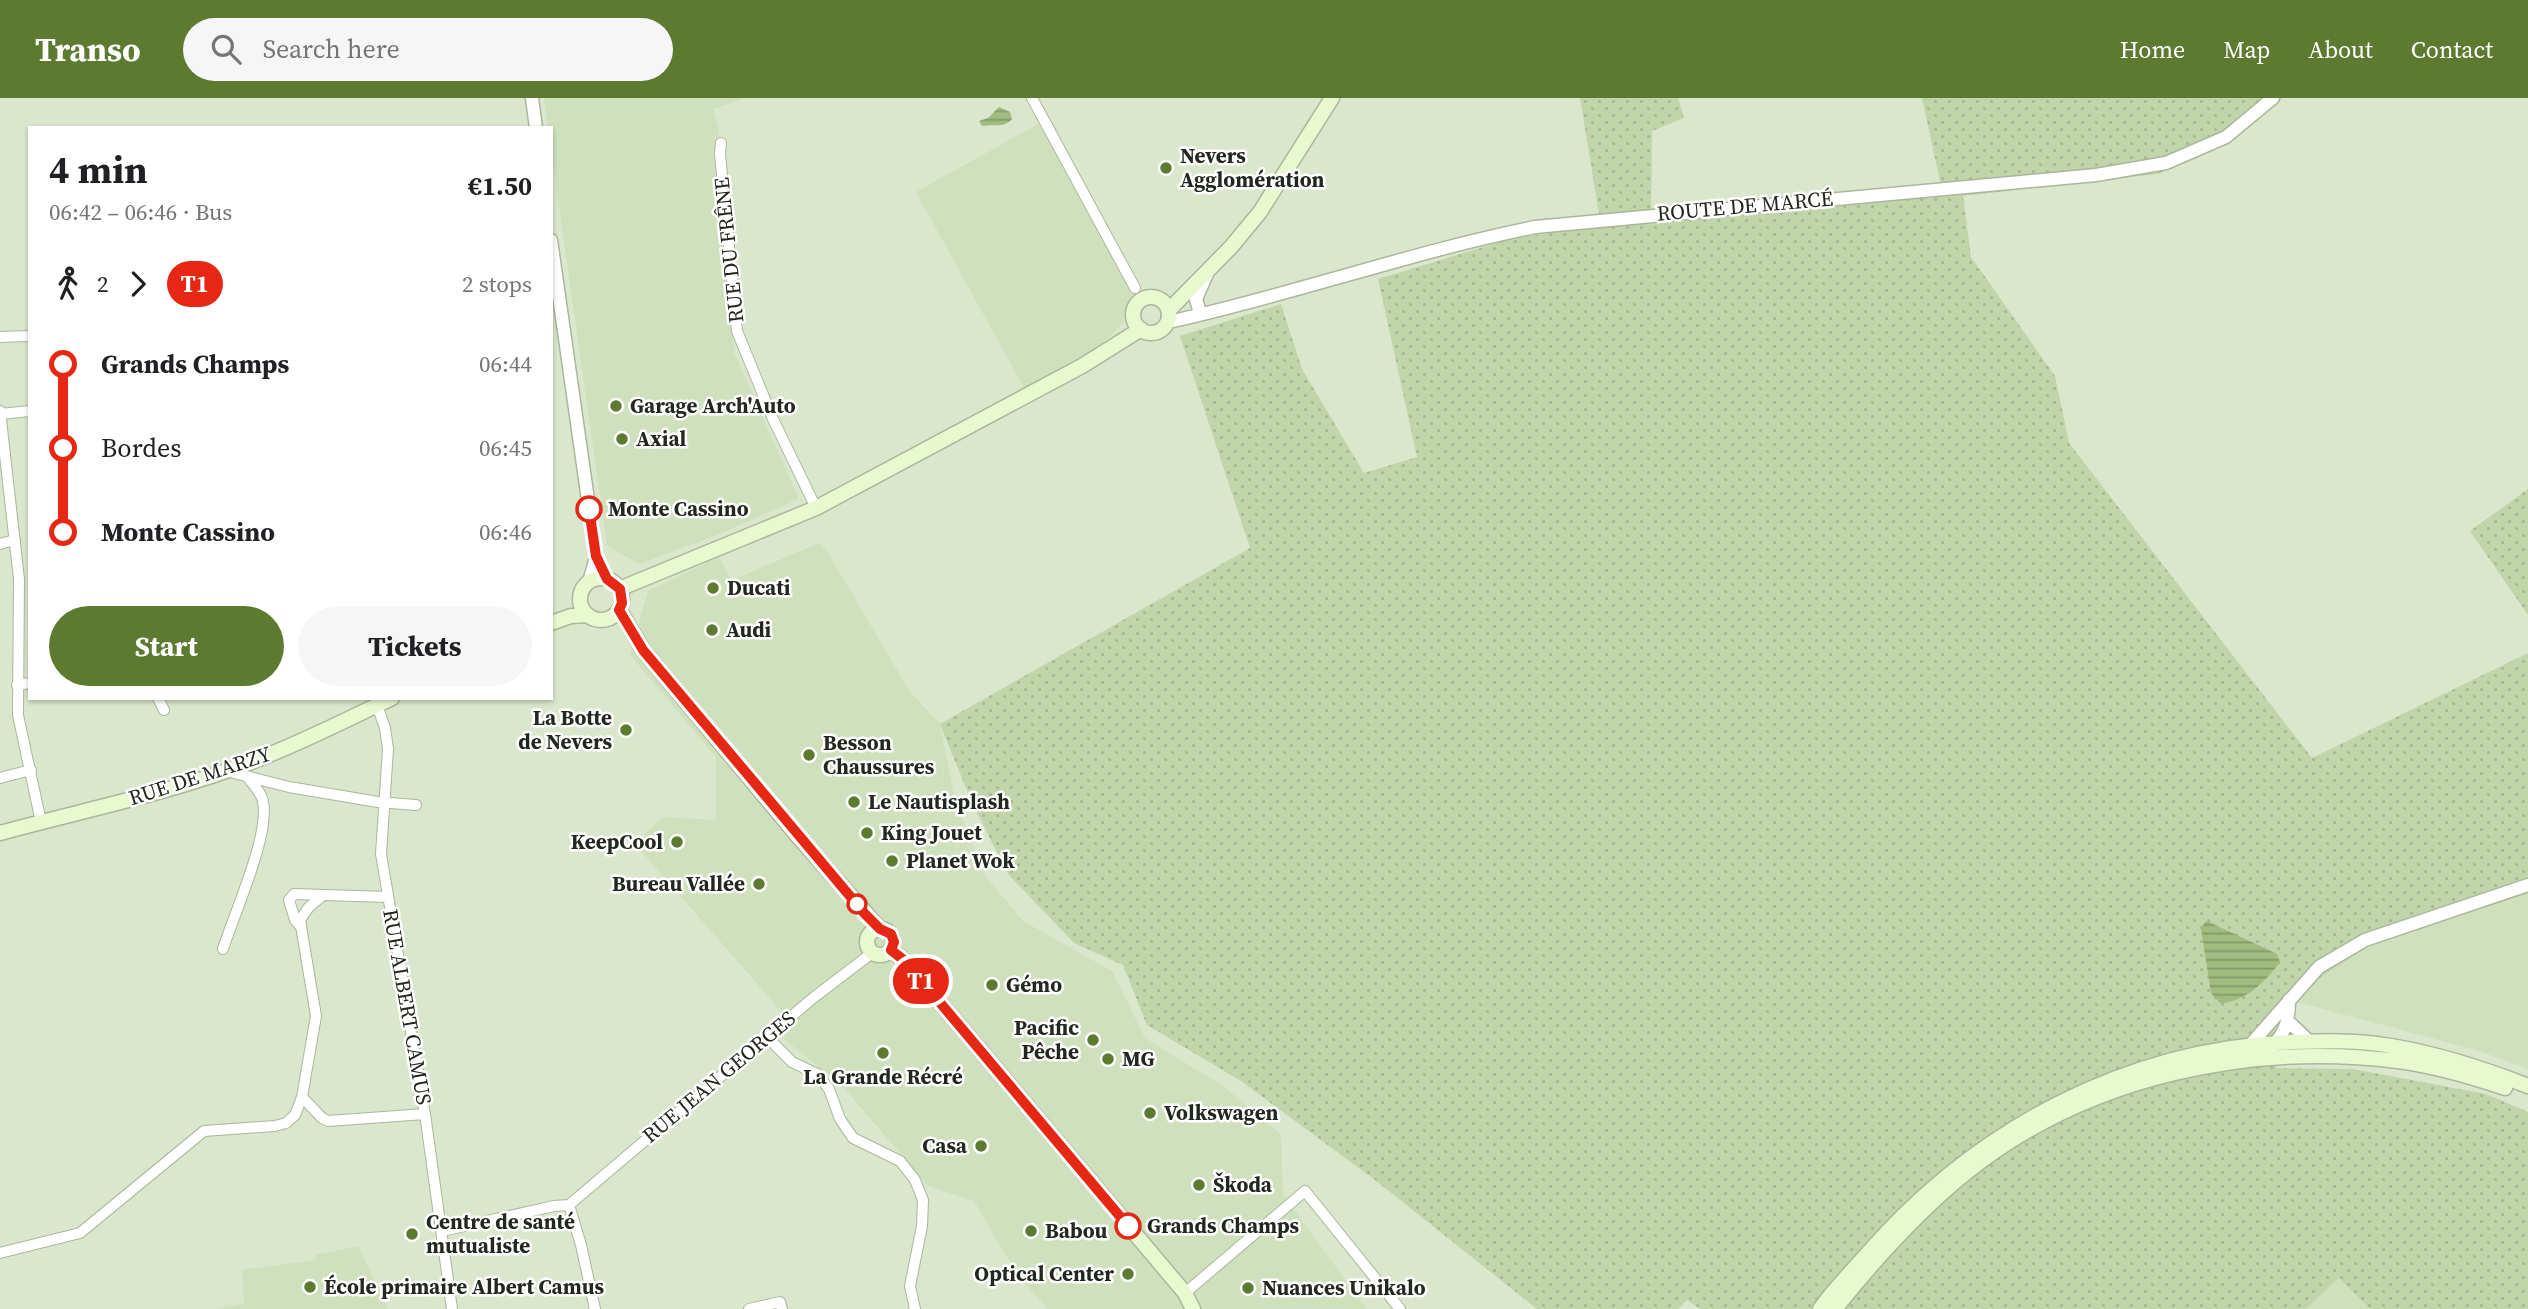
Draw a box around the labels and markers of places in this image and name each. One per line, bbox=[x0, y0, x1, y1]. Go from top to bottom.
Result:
place label: Nevers Agglomération bbox=[1180, 141, 1325, 194]
marker: Nevers Agglomération bbox=[1158, 160, 1174, 176]
place label: Garage Arch'Auto bbox=[630, 391, 796, 420]
marker: Garage Arch'Auto bbox=[608, 398, 624, 414]
place label: Axial bbox=[636, 424, 687, 453]
marker: Axial bbox=[614, 431, 630, 447]
place label: Monte Cassino bbox=[608, 494, 749, 523]
marker: Monte Cassino bbox=[576, 496, 602, 522]
place label: Ducati bbox=[727, 573, 791, 602]
marker: Ducati bbox=[705, 580, 721, 596]
place label: Audi bbox=[726, 615, 772, 644]
marker: Audi bbox=[704, 622, 720, 638]
place label: La Botte de Nevers bbox=[518, 703, 612, 756]
marker: La Botte de Nevers bbox=[618, 722, 634, 738]
place label: Besson Chaussures bbox=[823, 728, 935, 781]
marker: Besson Chaussures bbox=[801, 747, 817, 763]
place label: Le Nautisplash bbox=[868, 787, 1010, 816]
marker: Le Nautisplash bbox=[846, 794, 862, 810]
place label: King Jouet bbox=[881, 818, 982, 847]
marker: King Jouet bbox=[859, 825, 875, 841]
place label: KeepCool bbox=[571, 827, 663, 856]
marker: KeepCool bbox=[669, 834, 685, 850]
place label: Planet Wok bbox=[906, 846, 1015, 875]
marker: Planet Wok bbox=[884, 853, 900, 869]
place label: Bureau Vallée bbox=[612, 869, 745, 898]
marker: Bureau Vallée bbox=[751, 876, 767, 892]
unlabelled marker bbox=[847, 894, 867, 914]
place label: Gémo bbox=[1006, 970, 1062, 999]
marker: Gémo bbox=[984, 977, 1000, 993]
place label: Pacific Pêche bbox=[1014, 1013, 1079, 1066]
marker: Pacific Pêche bbox=[1085, 1032, 1101, 1048]
place label: MG bbox=[1122, 1044, 1155, 1073]
marker: La Grande Récré bbox=[875, 1045, 891, 1061]
marker: MG bbox=[1100, 1051, 1116, 1067]
place label: La Grande Récré bbox=[803, 1062, 963, 1091]
place label: Volkswagen bbox=[1164, 1098, 1279, 1127]
marker: Volkswagen bbox=[1142, 1105, 1158, 1121]
place label: Casa bbox=[922, 1131, 968, 1160]
marker: Casa bbox=[973, 1138, 989, 1154]
place label: Škoda bbox=[1213, 1170, 1273, 1199]
marker: Škoda bbox=[1191, 1177, 1207, 1193]
place label: Centre de santé mutualiste bbox=[426, 1207, 575, 1260]
place label: Grands Champs bbox=[1147, 1211, 1300, 1240]
marker: Grands Champs bbox=[1115, 1213, 1141, 1239]
place label: Babou bbox=[1045, 1216, 1108, 1245]
marker: Babou bbox=[1023, 1223, 1039, 1239]
marker: Centre de santé mutualiste bbox=[404, 1226, 420, 1242]
place label: Optical Center bbox=[974, 1259, 1114, 1288]
marker: Optical Center bbox=[1120, 1266, 1136, 1282]
place label: École primaire Albert Camus bbox=[324, 1272, 604, 1301]
place label: Nuances Unikalo bbox=[1262, 1273, 1426, 1302]
marker: École primaire Albert Camus bbox=[302, 1279, 318, 1295]
marker: Nuances Unikalo bbox=[1240, 1280, 1256, 1296]

